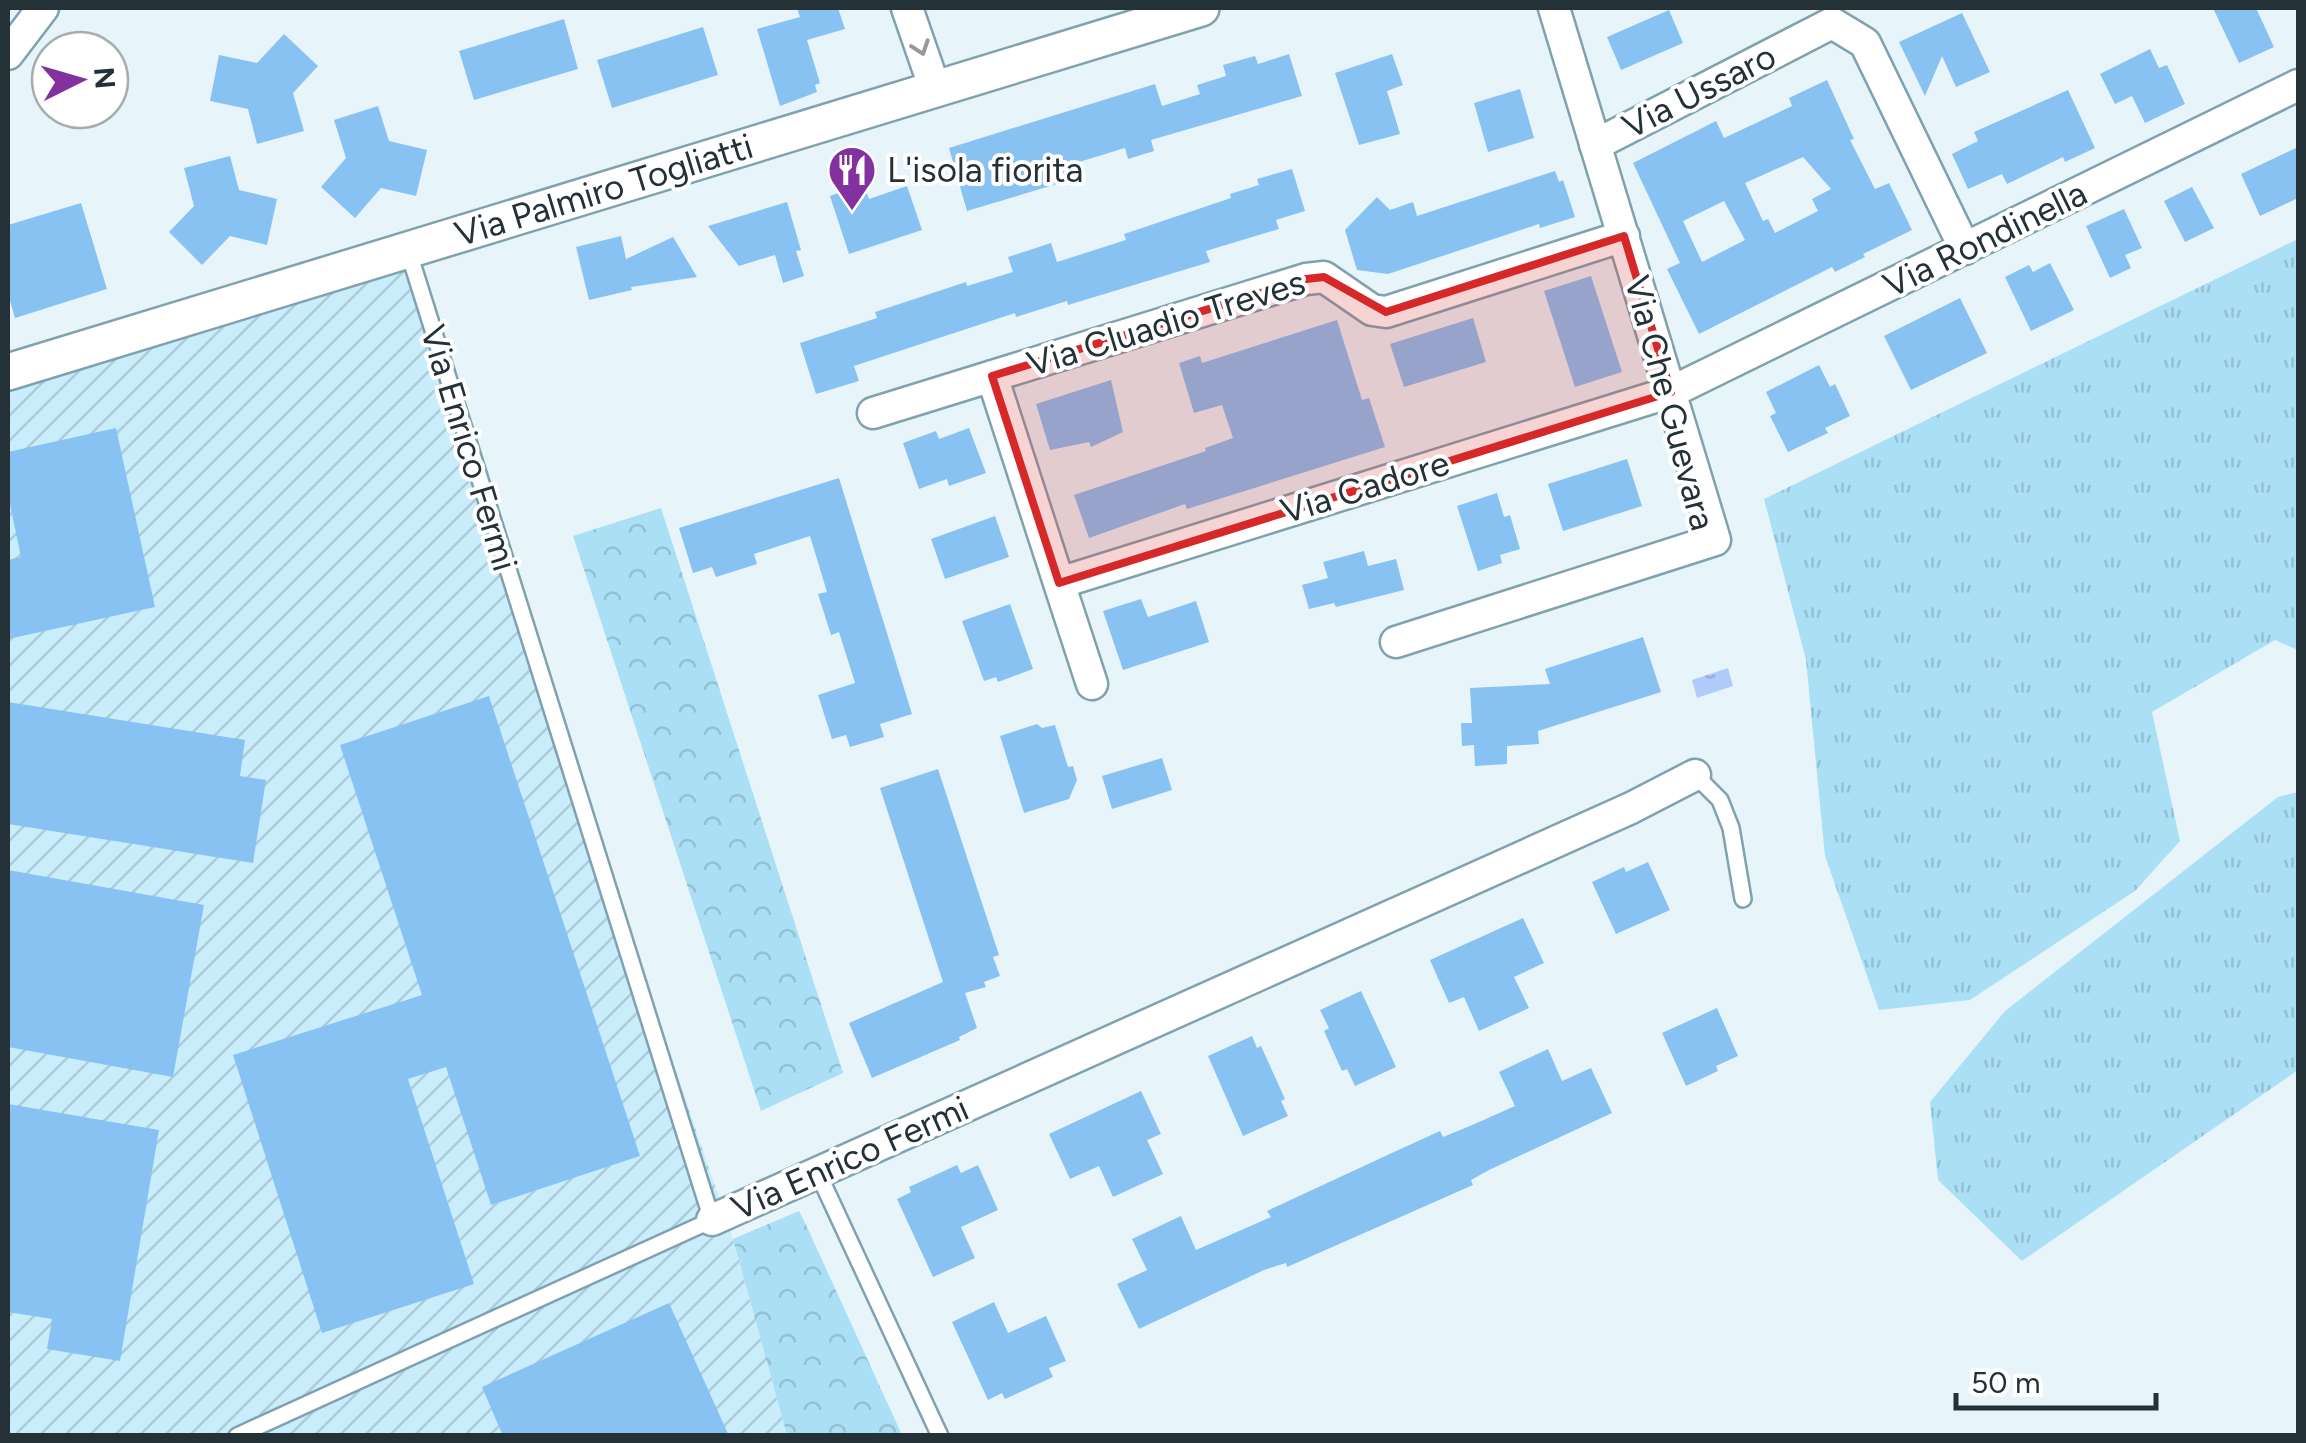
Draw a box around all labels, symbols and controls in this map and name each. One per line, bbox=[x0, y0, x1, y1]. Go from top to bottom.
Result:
north arrow bbox=[30, 30, 130, 130]
street label: Via Ussaro bbox=[1615, 35, 1783, 147]
one-way arrow bbox=[909, 39, 930, 56]
text: N bbox=[87, 66, 123, 90]
street label: Via Palmiro Togliatti bbox=[450, 125, 758, 255]
restaurant icon: L'isola fiorita bbox=[826, 144, 878, 212]
place label: L'isola fiorita bbox=[887, 149, 1083, 191]
street label: Via Rondinella bbox=[1876, 172, 2094, 306]
street label: Via Cluadio Treves bbox=[1022, 261, 1310, 385]
street label: Via Che Guevara bbox=[1616, 271, 1724, 535]
street label: Via Enrico Fermi bbox=[412, 320, 526, 576]
street label: Via Cadore bbox=[1276, 442, 1454, 532]
street label: Via Enrico Fermi bbox=[725, 1087, 975, 1229]
scale bar bbox=[1956, 1348, 2156, 1410]
text: 50 m bbox=[1971, 1364, 2040, 1401]

